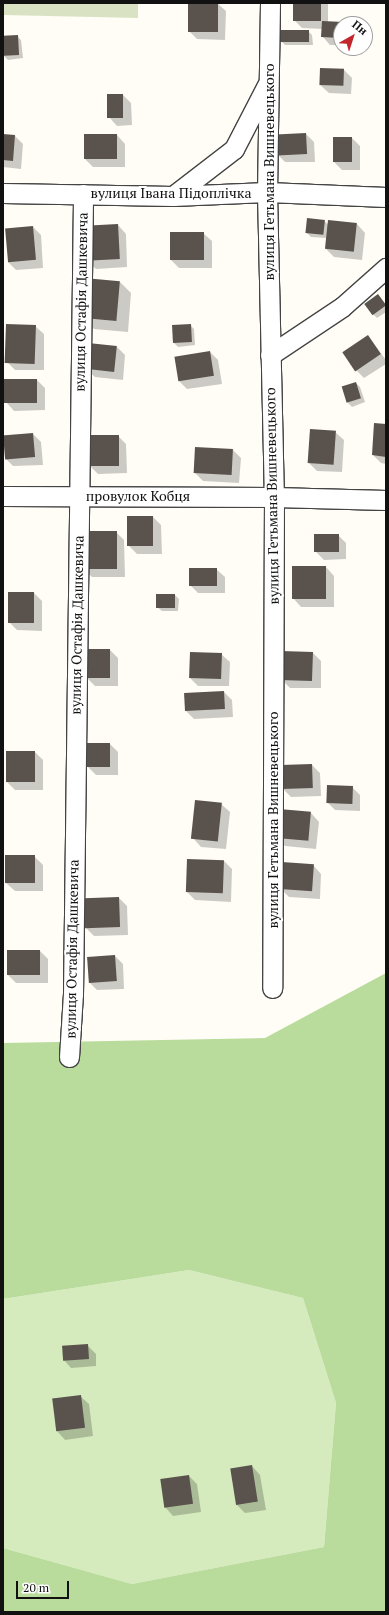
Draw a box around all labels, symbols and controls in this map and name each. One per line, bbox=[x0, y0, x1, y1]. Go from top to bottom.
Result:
north arrow bbox=[333, 16, 373, 56]
text: Пн bbox=[349, 17, 370, 38]
street label: вулиця Гетьмана Вишневецького bbox=[261, 63, 277, 281]
street label: вулиця Івана Підоплічка bbox=[90, 185, 252, 201]
street label: вулиця Остафія Дашкевича bbox=[71, 212, 91, 392]
street label: вулиця Гетьмана Вишневецького bbox=[262, 387, 282, 605]
street label: провулок Кобця bbox=[86, 488, 190, 504]
street label: вулиця Остафія Дашкевича bbox=[67, 535, 87, 715]
street label: вулиця Гетьмана Вишневецького bbox=[265, 711, 281, 929]
street label: вулиця Остафія Дашкевича bbox=[62, 859, 82, 1039]
scale bar bbox=[18, 1573, 71, 1599]
text: 20 m bbox=[23, 1580, 49, 1595]

